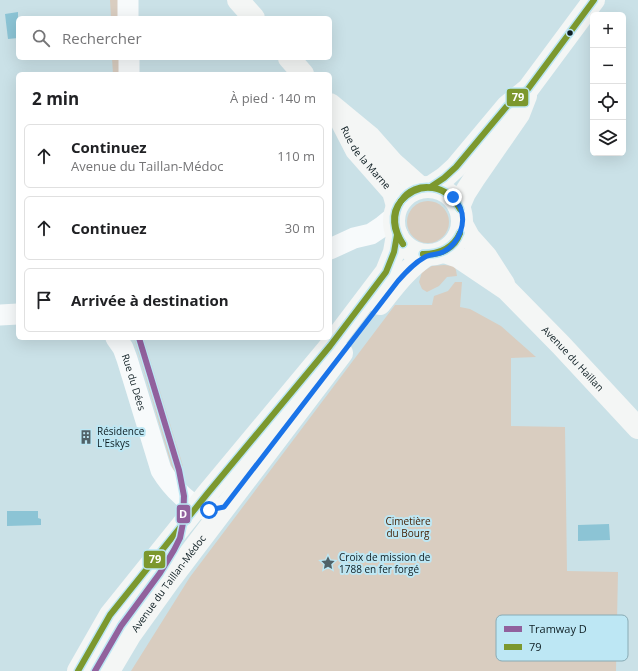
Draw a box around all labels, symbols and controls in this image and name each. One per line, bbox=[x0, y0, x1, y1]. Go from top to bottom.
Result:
map controls bbox=[590, 12, 626, 156]
button: + bbox=[590, 12, 626, 48]
search box bbox=[16, 16, 332, 60]
icon: search bbox=[30, 27, 52, 49]
text: Rechercher bbox=[62, 28, 142, 48]
unlabelled marker bbox=[565, 28, 575, 38]
button: − bbox=[590, 48, 626, 84]
button: locate bbox=[590, 84, 626, 120]
text: 2 min bbox=[32, 87, 79, 110]
line badge: 79 bbox=[506, 88, 529, 107]
text: À pied · 140 m bbox=[230, 89, 316, 107]
text: 79 bbox=[512, 89, 524, 104]
button: layers bbox=[590, 120, 626, 156]
street label: Rue de la Marne bbox=[338, 124, 394, 192]
text: Continuez bbox=[71, 137, 147, 157]
icon: ahead bbox=[33, 145, 55, 167]
text: 110 m bbox=[277, 147, 315, 165]
text: Avenue du Taillan-Médoc bbox=[71, 157, 224, 175]
route end bbox=[444, 188, 462, 206]
icon: ahead bbox=[33, 217, 55, 239]
text: Continuez bbox=[71, 218, 147, 238]
text: 30 m bbox=[285, 219, 315, 237]
icon: arrive bbox=[33, 289, 55, 311]
text: Arrivée à destination bbox=[71, 290, 229, 310]
street label: Avenue du Haillan bbox=[539, 323, 607, 394]
street label: Rue du Dées bbox=[119, 352, 149, 412]
place label: Résidence L'Eskys bbox=[97, 424, 145, 450]
building icon: Résidence L'Eskys bbox=[78, 429, 94, 445]
route start bbox=[200, 501, 218, 519]
line badge: D bbox=[176, 504, 191, 524]
text: D bbox=[179, 506, 187, 521]
park label: Cimetière du Bourg bbox=[385, 514, 431, 540]
street label: Avenue du Taillan-Médoc bbox=[128, 532, 209, 635]
line badge: 79 bbox=[143, 550, 166, 569]
place label: Croix de mission de 1788 en fer forgé bbox=[339, 550, 431, 576]
text: 79 bbox=[149, 551, 161, 566]
place icon: Croix de mission de 1788 en fer forgé bbox=[320, 555, 336, 571]
legend bbox=[496, 615, 628, 661]
text: Tramway D bbox=[529, 621, 587, 636]
text: 79 bbox=[529, 639, 542, 654]

